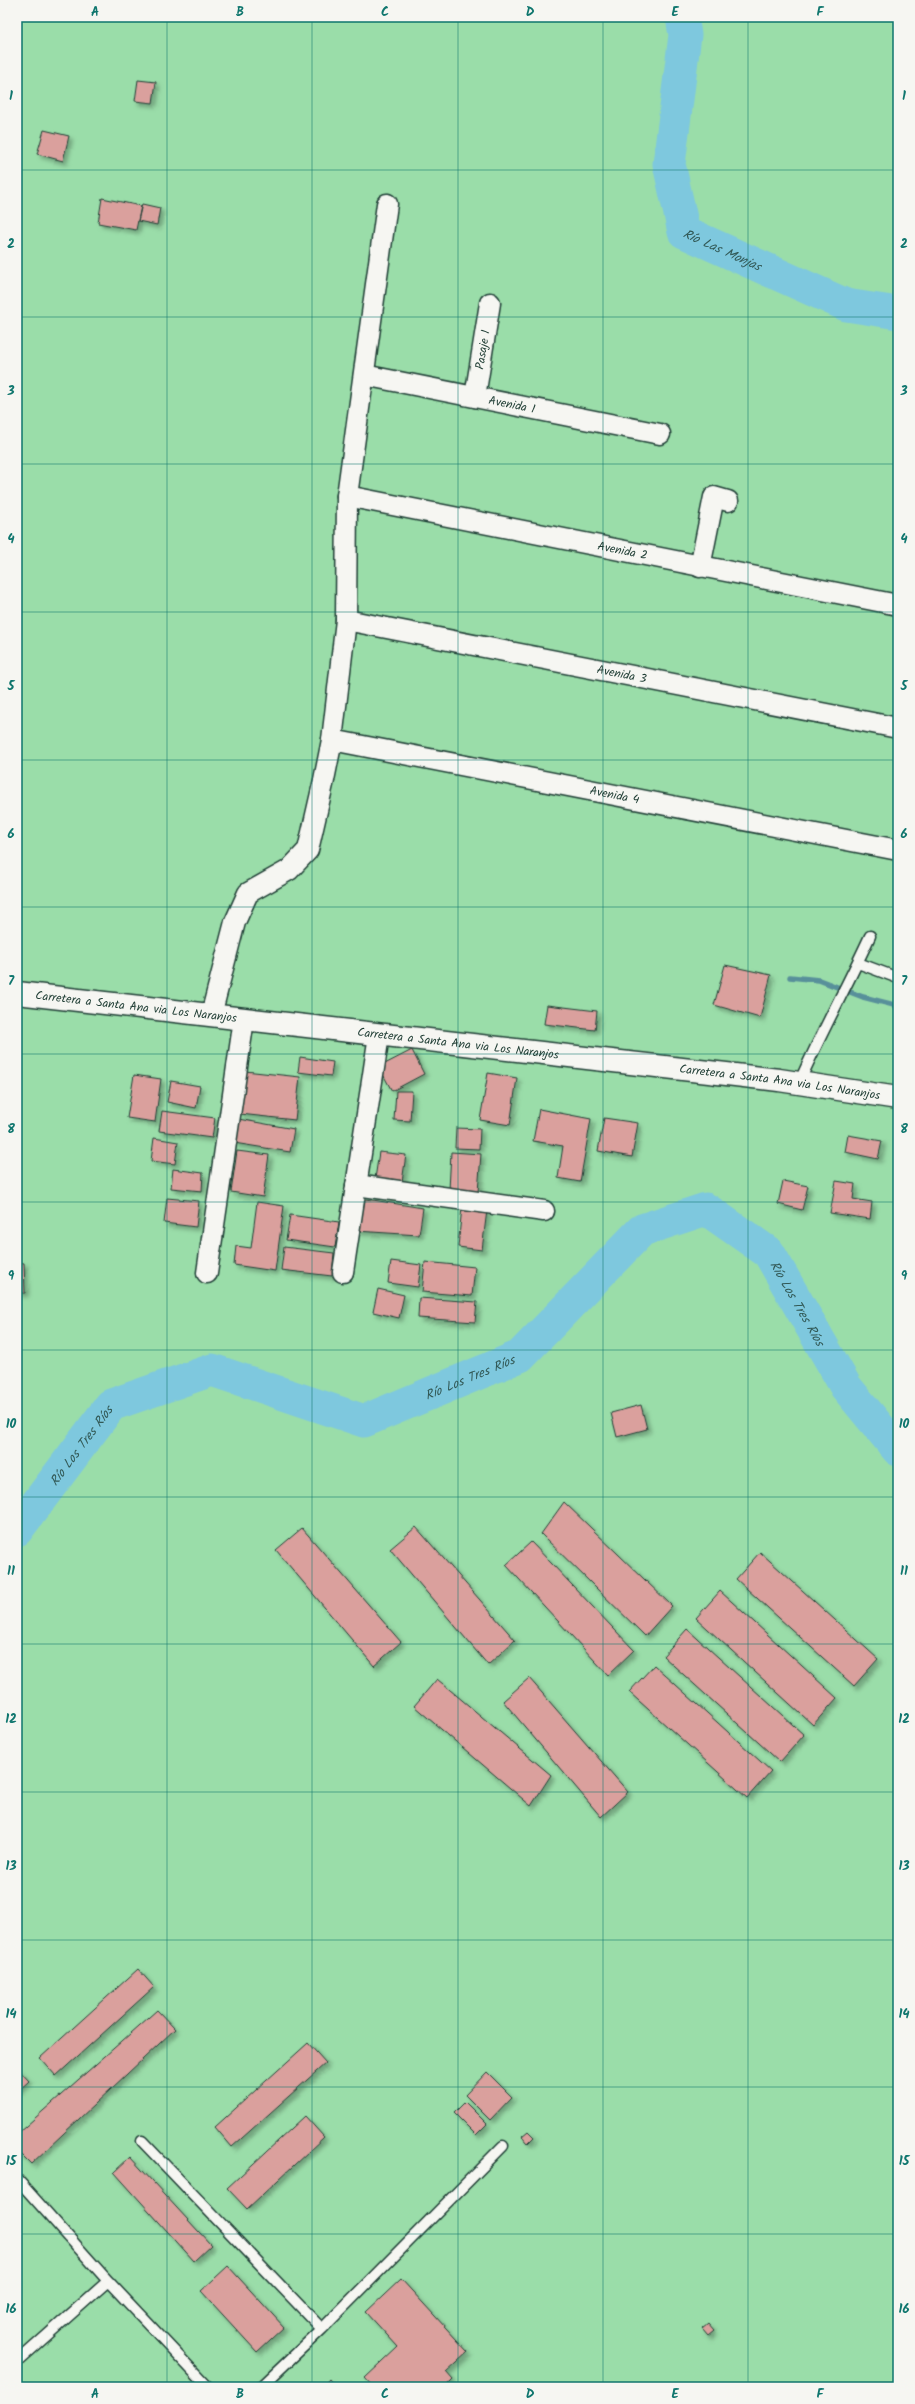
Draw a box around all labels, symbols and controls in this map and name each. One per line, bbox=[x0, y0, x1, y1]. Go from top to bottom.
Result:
text: A bbox=[91, 2, 99, 23]
text: B bbox=[236, 2, 244, 23]
text: C bbox=[381, 2, 389, 23]
text: D bbox=[526, 2, 535, 23]
text: E bbox=[671, 2, 679, 23]
text: F bbox=[816, 2, 824, 23]
text: 1 bbox=[9, 86, 13, 107]
text: 1 bbox=[902, 86, 906, 107]
water label: Río Las Monjas bbox=[679, 224, 766, 278]
text: 2 bbox=[7, 234, 15, 255]
text: 2 bbox=[900, 234, 908, 255]
street label: Pasaje 1 bbox=[471, 328, 496, 371]
text: 3 bbox=[6, 381, 15, 402]
text: 3 bbox=[899, 381, 908, 402]
street label: Avenida 1 bbox=[487, 391, 537, 419]
text: 4 bbox=[7, 529, 15, 550]
text: 4 bbox=[900, 529, 908, 550]
street label: Avenida 2 bbox=[596, 537, 649, 565]
street label: Avenida 3 bbox=[595, 660, 648, 689]
text: 5 bbox=[7, 676, 16, 697]
text: 5 bbox=[900, 676, 909, 697]
street label: Avenida 4 bbox=[588, 781, 641, 810]
text: 6 bbox=[7, 824, 15, 845]
text: 6 bbox=[900, 824, 908, 845]
text: 7 bbox=[8, 971, 15, 992]
text: 7 bbox=[901, 971, 908, 992]
street label: Carretera a Santa Ana via Los Naranjos bbox=[34, 986, 238, 1028]
street label: Carretera a Santa Ana via Los Naranjos bbox=[356, 1023, 560, 1065]
street label: Carretera a Santa Ana via Los Naranjos bbox=[678, 1060, 882, 1105]
text: 8 bbox=[7, 1119, 15, 1140]
text: 8 bbox=[900, 1119, 908, 1140]
water label: Río Los Tres Ríos bbox=[764, 1257, 830, 1352]
text: 9 bbox=[8, 1266, 15, 1287]
text: 9 bbox=[901, 1266, 908, 1287]
water label: Río Los Tres Ríos bbox=[422, 1350, 520, 1406]
water label: Río Los Tres Ríos bbox=[45, 1400, 120, 1491]
text: 10 bbox=[6, 1414, 17, 1435]
text: 10 bbox=[899, 1414, 910, 1435]
text: 11 bbox=[7, 1561, 15, 1582]
text: 11 bbox=[900, 1561, 908, 1582]
text: 12 bbox=[5, 1709, 17, 1730]
text: 12 bbox=[898, 1709, 910, 1730]
text: 13 bbox=[5, 1856, 17, 1877]
text: 13 bbox=[898, 1856, 910, 1877]
text: 14 bbox=[5, 2004, 17, 2025]
text: 14 bbox=[898, 2004, 910, 2025]
text: 15 bbox=[6, 2151, 18, 2172]
text: 15 bbox=[899, 2151, 911, 2172]
text: 16 bbox=[6, 2299, 16, 2320]
text: 16 bbox=[899, 2299, 909, 2320]
text: A bbox=[91, 2384, 99, 2404]
text: B bbox=[236, 2384, 244, 2404]
text: C bbox=[381, 2384, 389, 2404]
text: D bbox=[526, 2384, 535, 2404]
text: E bbox=[671, 2384, 679, 2404]
text: F bbox=[816, 2384, 824, 2404]

